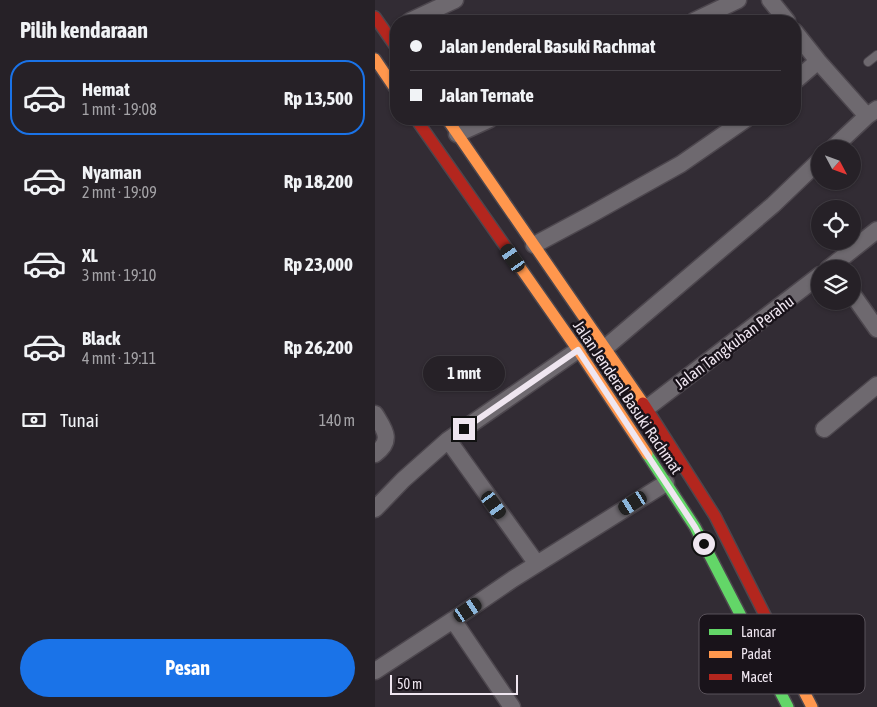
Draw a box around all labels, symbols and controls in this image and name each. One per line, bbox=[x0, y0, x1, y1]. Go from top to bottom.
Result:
text: Pilih kendaraan bbox=[20, 17, 148, 43]
text: Jalan Jenderal Basuki Rachmat bbox=[440, 35, 655, 57]
icon: car bbox=[22, 75, 67, 120]
text: Hemat bbox=[82, 78, 130, 100]
text: Jalan Ternate bbox=[440, 84, 534, 106]
text: Rp 13,500 bbox=[284, 87, 353, 109]
text: 1 mnt · 19:08 bbox=[82, 100, 157, 118]
north arrow bbox=[811, 140, 861, 190]
map controls bbox=[811, 140, 861, 310]
icon: car bbox=[22, 158, 67, 203]
text: Nyaman bbox=[82, 161, 141, 183]
text: Rp 18,200 bbox=[284, 170, 353, 192]
text: 2 mnt · 19:09 bbox=[82, 183, 157, 201]
button: locate bbox=[811, 200, 861, 250]
icon: car bbox=[22, 241, 67, 286]
car bbox=[498, 241, 527, 275]
text: XL bbox=[82, 244, 98, 266]
text: Rp 23,000 bbox=[284, 253, 353, 275]
button: layers bbox=[811, 260, 861, 310]
text: 3 mnt · 19:10 bbox=[82, 266, 156, 284]
street label: Jalan Tangkuban Perahu bbox=[671, 291, 798, 393]
street label: Jalan Jenderal Basuki Rachmat bbox=[570, 317, 686, 477]
icon: car bbox=[22, 324, 67, 369]
text: Black bbox=[82, 327, 120, 349]
text: Rp 26,200 bbox=[284, 336, 353, 358]
text: 4 mnt · 19:11 bbox=[82, 349, 156, 367]
callout: 1 mnt bbox=[423, 356, 505, 392]
text: 1 mnt bbox=[447, 364, 481, 382]
icon: cash bbox=[20, 406, 48, 434]
text: Tunai bbox=[60, 409, 99, 431]
text: 140 m bbox=[319, 411, 355, 429]
route end bbox=[453, 418, 475, 440]
car bbox=[479, 488, 508, 522]
car bbox=[616, 489, 649, 517]
route start bbox=[693, 533, 715, 555]
car bbox=[451, 595, 484, 625]
legend bbox=[699, 614, 865, 694]
text: Lancar bbox=[741, 624, 776, 640]
button: Pesan bbox=[20, 639, 355, 697]
text: Padat bbox=[741, 646, 771, 662]
text: Macet bbox=[741, 669, 772, 685]
scale bar bbox=[390, 672, 517, 695]
text: 50 m bbox=[397, 676, 422, 692]

